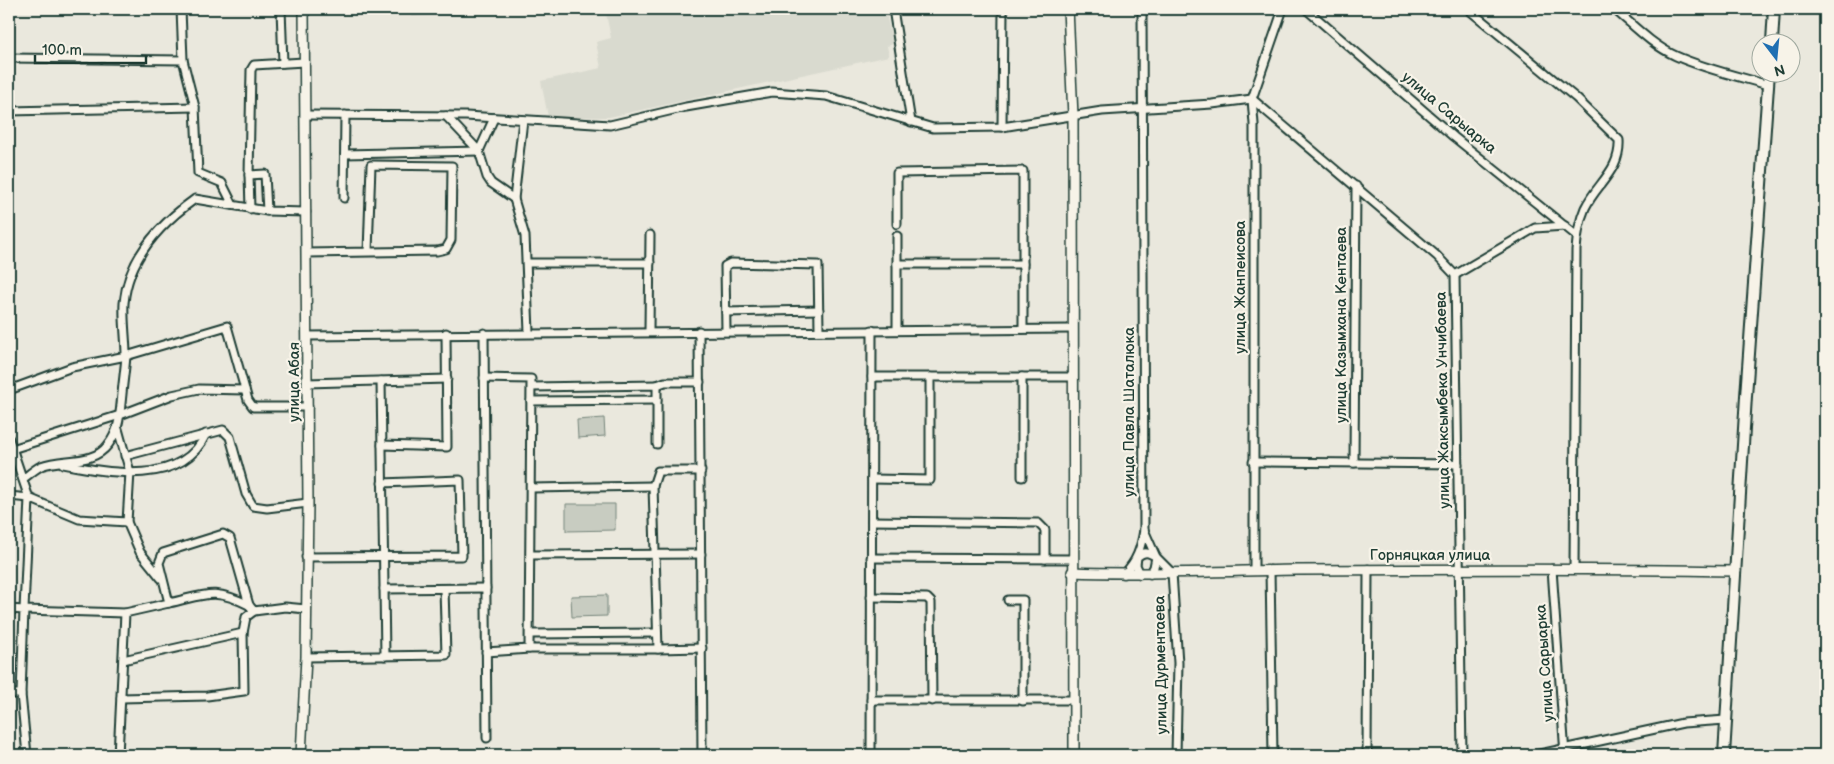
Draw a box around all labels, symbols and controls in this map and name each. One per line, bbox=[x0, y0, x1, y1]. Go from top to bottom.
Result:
scale bar bbox=[35, 32, 146, 64]
north arrow bbox=[1752, 32, 1802, 82]
text: 100 m bbox=[42, 41, 82, 60]
text: N bbox=[1772, 60, 1787, 80]
street label: улица Сарыарка bbox=[1398, 68, 1500, 158]
street label: улица Жанпеисова bbox=[1231, 220, 1250, 354]
street label: улица Казымхана Кентаева bbox=[1332, 227, 1351, 423]
street label: улица Жаксымбека Унчибаева bbox=[1432, 291, 1454, 509]
street label: улица Павла Шаталюка bbox=[1120, 327, 1139, 497]
street label: улица Абая bbox=[285, 342, 304, 422]
street label: Горняцкая улица bbox=[1370, 546, 1490, 565]
street label: улица Дурментаева bbox=[1150, 595, 1172, 735]
street label: улица Сарыарка bbox=[1531, 603, 1559, 722]

